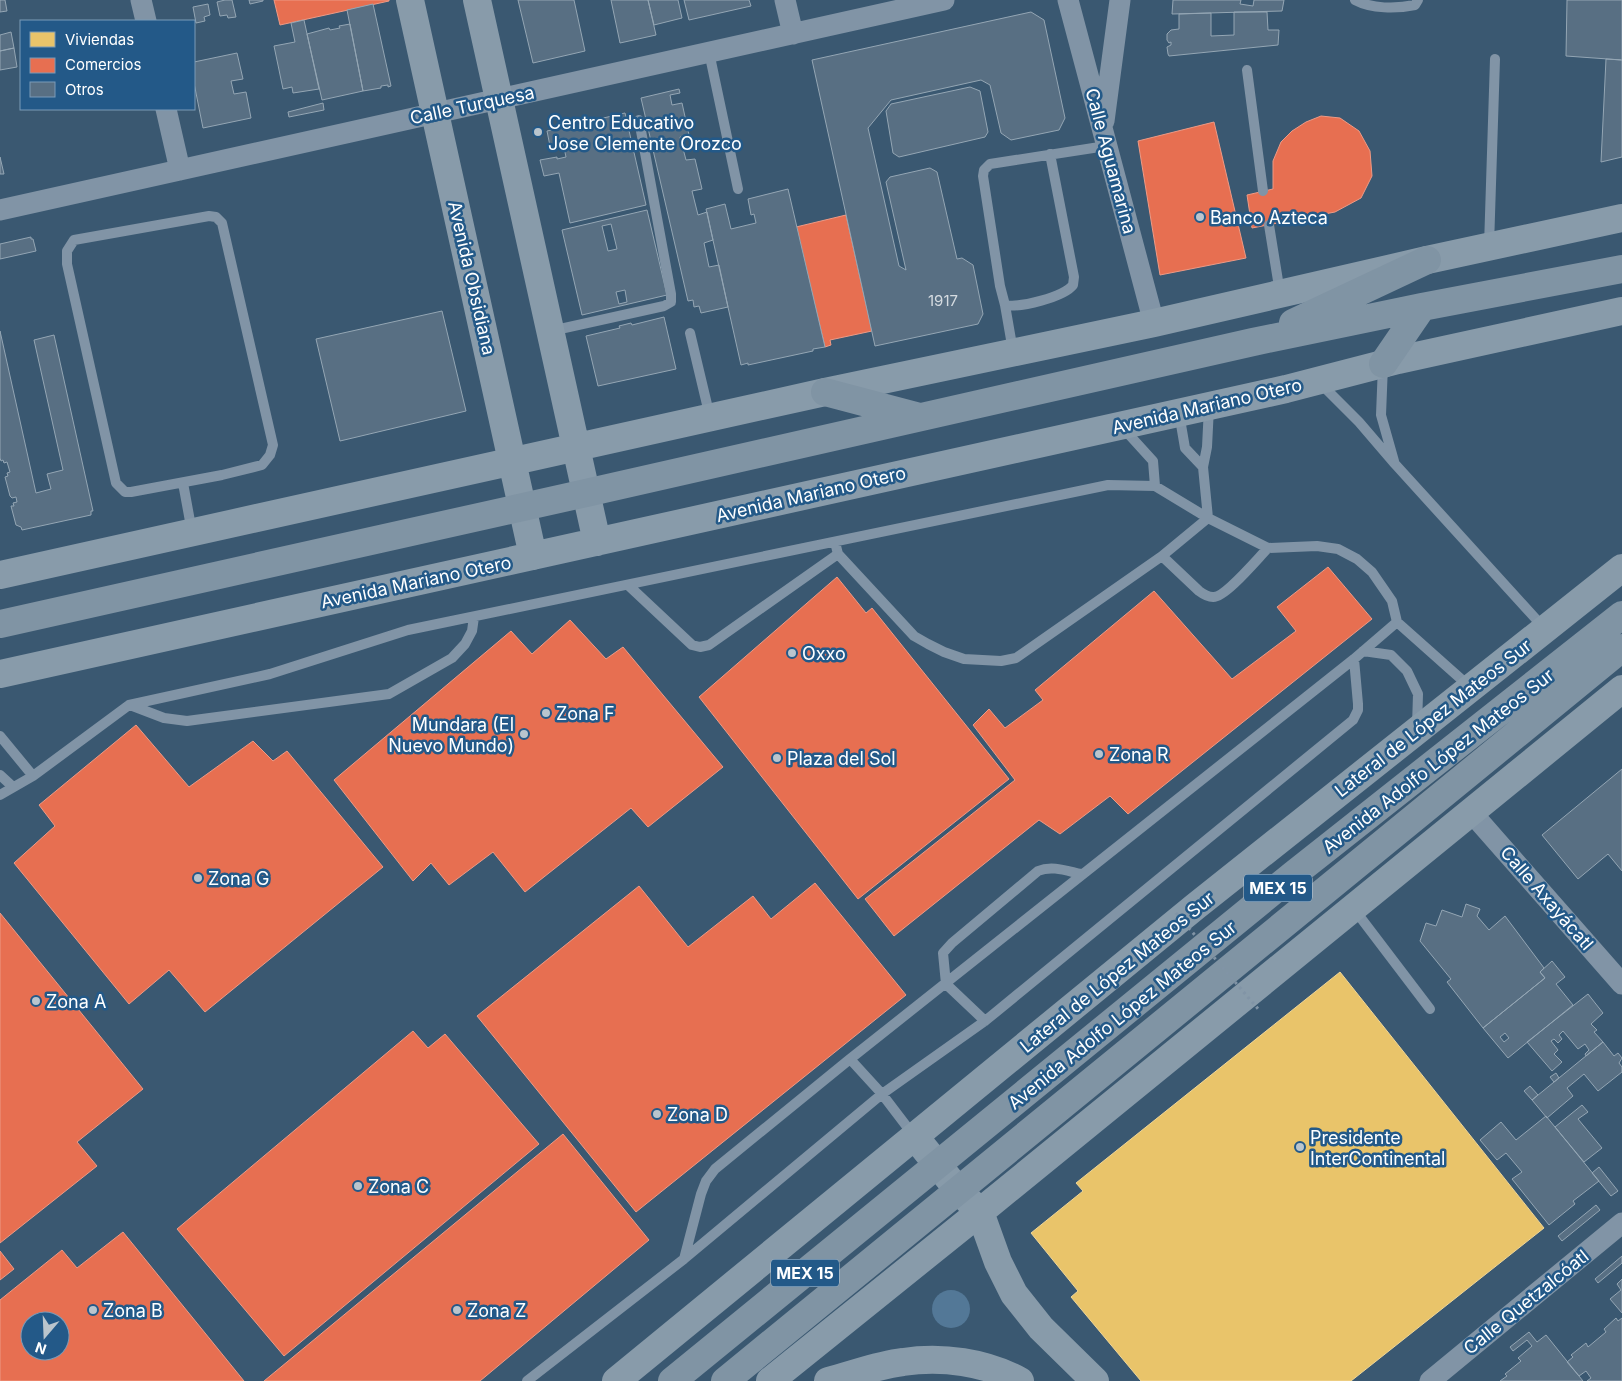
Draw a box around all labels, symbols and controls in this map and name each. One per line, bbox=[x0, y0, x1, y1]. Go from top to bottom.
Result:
legend bbox=[20, 20, 195, 110]
text: Viviendas bbox=[65, 30, 134, 49]
text: Comercios bbox=[65, 55, 141, 74]
text: Otros bbox=[65, 80, 104, 99]
street label: Calle Turquesa bbox=[408, 82, 536, 128]
street label: Calle Aguamarina bbox=[1081, 86, 1141, 236]
place label: Centro Educativo Jose Clemente Orozco bbox=[548, 112, 742, 154]
marker: Centro Educativo Jose Clemente Orozco bbox=[532, 126, 544, 138]
street label: Avenida Obsidiana bbox=[444, 199, 500, 357]
place label: Banco Azteca bbox=[1210, 207, 1328, 228]
marker: Banco Azteca bbox=[1194, 211, 1206, 223]
house number: 1917 bbox=[928, 291, 958, 310]
street label: Avenida Mariano Otero bbox=[1110, 374, 1304, 438]
street label: Avenida Mariano Otero bbox=[714, 462, 908, 526]
street label: Avenida Mariano Otero bbox=[319, 552, 513, 612]
street label: Lateral de López Mateos Sur bbox=[1331, 635, 1536, 801]
place label: Oxxo bbox=[802, 643, 846, 664]
marker: Oxxo bbox=[786, 647, 798, 659]
street label: Avenida Adolfo López Mateos Sur bbox=[1318, 664, 1558, 858]
place label: Zona F bbox=[556, 703, 615, 724]
marker: Zona F bbox=[540, 707, 552, 719]
place label: Mundara (El Nuevo Mundo) bbox=[388, 714, 514, 756]
marker: Mundara (El Nuevo Mundo) bbox=[518, 728, 530, 740]
place label: Zona R bbox=[1109, 744, 1169, 765]
place label: Plaza del Sol bbox=[787, 748, 896, 769]
marker: Zona R bbox=[1093, 748, 1105, 760]
marker: Plaza del Sol bbox=[771, 752, 783, 764]
street label: Calle Axayácatl bbox=[1496, 842, 1598, 954]
place label: Zona G bbox=[208, 868, 269, 889]
marker: Zona G bbox=[192, 872, 204, 884]
road number: MEX 15 bbox=[1244, 874, 1312, 901]
street label: Lateral de López Mateos Sur bbox=[1016, 887, 1218, 1057]
street label: Avenida Adolfo López Mateos Sur bbox=[1004, 916, 1240, 1114]
place label: Zona A bbox=[46, 991, 106, 1012]
marker: Zona A bbox=[30, 995, 42, 1007]
place label: Zona D bbox=[667, 1104, 728, 1125]
marker: Zona D bbox=[651, 1108, 663, 1120]
place label: Presidente InterContinental bbox=[1310, 1127, 1445, 1169]
marker: Presidente InterContinental bbox=[1294, 1141, 1306, 1153]
place label: Zona C bbox=[368, 1176, 429, 1197]
marker: Zona C bbox=[352, 1180, 364, 1192]
street label: Calle Quetzalcóatl bbox=[1459, 1245, 1593, 1359]
road number: MEX 15 bbox=[771, 1260, 839, 1286]
place label: Zona B bbox=[103, 1300, 163, 1321]
place label: Zona Z bbox=[467, 1300, 526, 1321]
marker: Zona B bbox=[87, 1304, 99, 1316]
marker: Zona Z bbox=[451, 1304, 463, 1316]
north arrow bbox=[20, 1311, 70, 1361]
text: N bbox=[33, 1339, 48, 1359]

